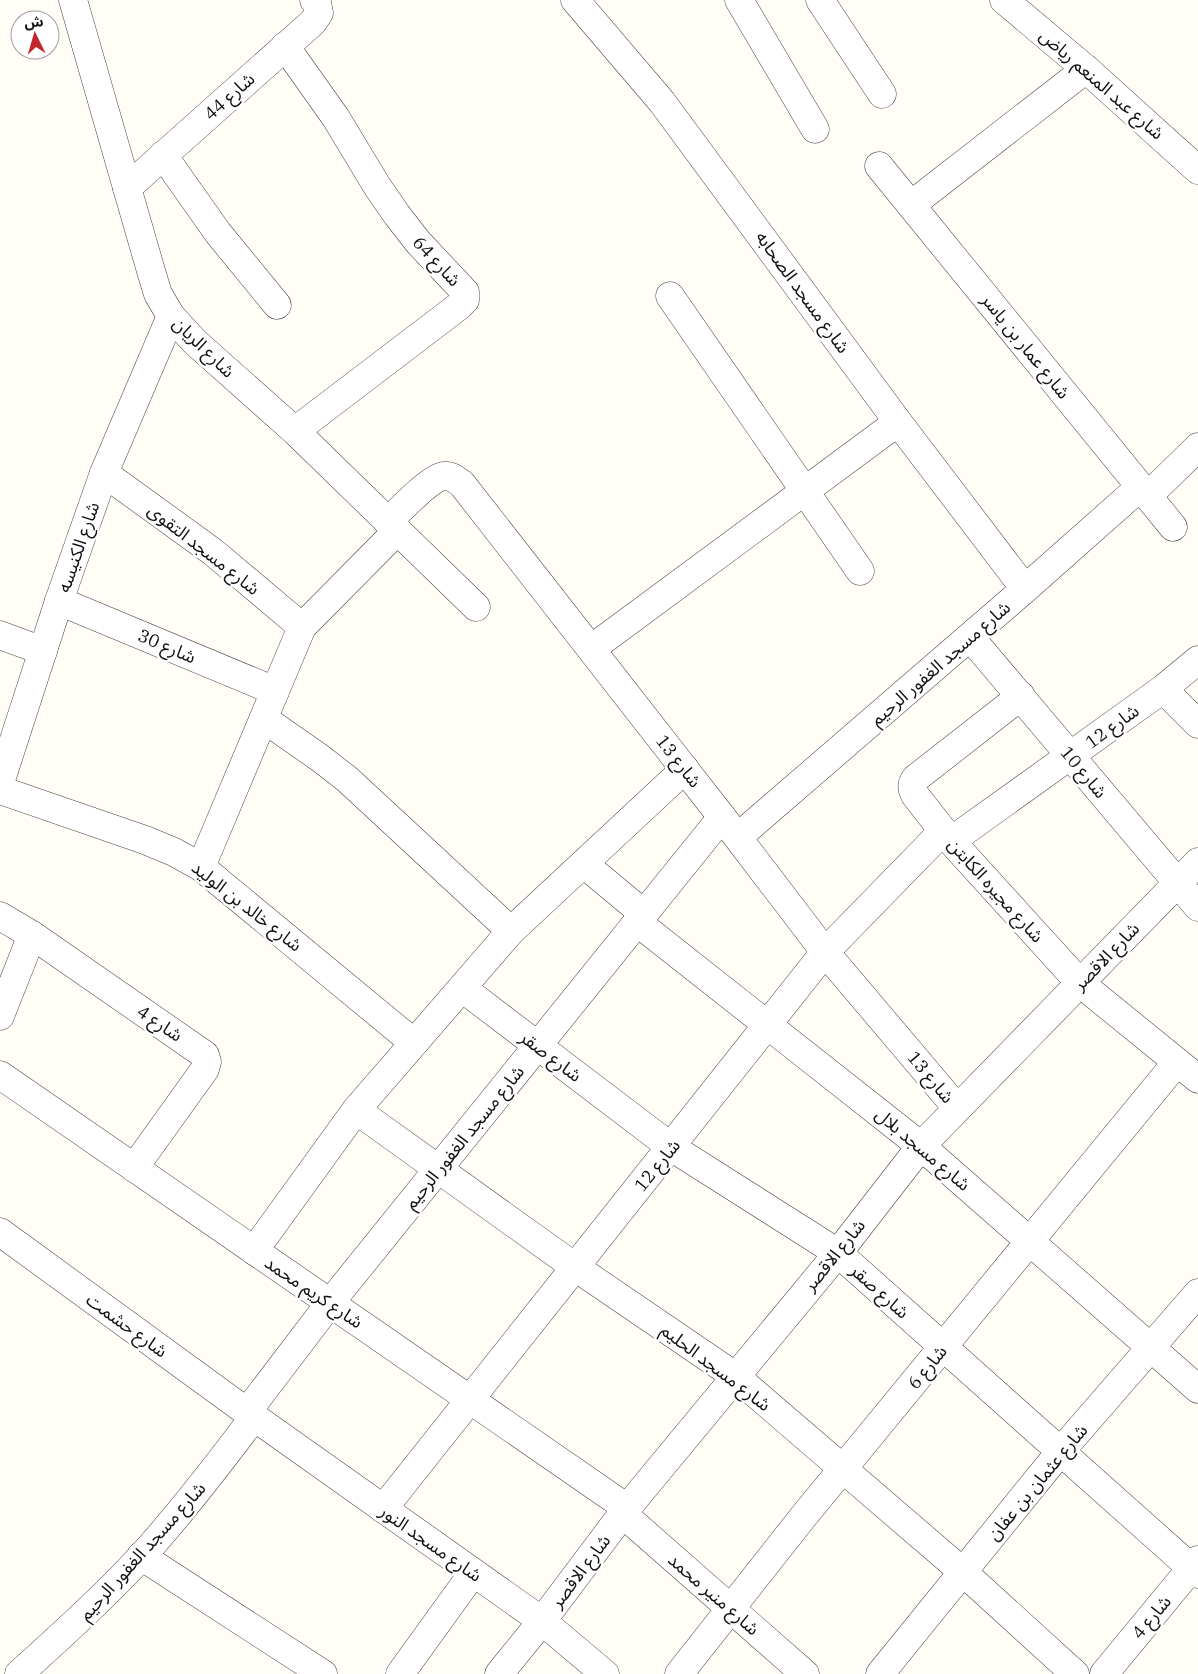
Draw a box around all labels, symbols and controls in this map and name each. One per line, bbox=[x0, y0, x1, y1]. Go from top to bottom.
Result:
north arrow bbox=[10, 10, 60, 60]
text: ش bbox=[24, 12, 44, 32]
street label: شارع عبد المنعم رياض bbox=[1033, 24, 1169, 147]
street label: شارع 44 bbox=[199, 67, 261, 127]
street label: شارع مسجد الصحابه bbox=[748, 226, 855, 359]
street label: شارع 64 bbox=[406, 231, 466, 293]
street label: شارع عمار بن ياسر bbox=[974, 288, 1075, 405]
street label: شارع الريان bbox=[166, 312, 240, 384]
street label: شارع مسجد التقوى bbox=[141, 498, 265, 602]
street label: شارع الكنيسه bbox=[52, 499, 107, 596]
street label: شارع مسجد الغفور الرحيم bbox=[865, 596, 1017, 733]
street label: شارع 30 bbox=[133, 624, 200, 671]
street label: شارع 12 bbox=[1081, 699, 1145, 756]
street label: شارع 13 bbox=[649, 730, 707, 794]
street label: شارع 10 bbox=[1053, 741, 1112, 805]
street label: شارع مجيره الكابتن bbox=[941, 833, 1049, 949]
street label: شارع خالد بن الوليد bbox=[185, 856, 307, 959]
street label: شارع الاقصر bbox=[1067, 917, 1146, 998]
street label: شارع 4 bbox=[131, 999, 187, 1049]
street label: شارع صقر bbox=[513, 1025, 586, 1089]
street label: شارع 13 bbox=[900, 1046, 959, 1110]
street label: شارع مسجد الغفور الرحيم bbox=[399, 1060, 531, 1216]
street label: شارع مسجد بلال bbox=[869, 1102, 975, 1198]
street label: شارع 12 bbox=[629, 1134, 687, 1198]
street label: شارع الاقصر bbox=[797, 1214, 872, 1298]
street label: شارع كريم محمد bbox=[259, 1251, 368, 1336]
street label: شارع صقر bbox=[843, 1258, 914, 1326]
street label: شارع حشمت bbox=[80, 1288, 172, 1365]
street label: شارع مسجد الحليم bbox=[655, 1318, 776, 1418]
street label: شارع 6 bbox=[902, 1340, 954, 1396]
street label: شارع عثمان بن عفان bbox=[982, 1419, 1095, 1547]
street label: شارع مسجد الغفور الرحيم bbox=[74, 1477, 213, 1627]
street label: شارع مسجد النور bbox=[373, 1499, 487, 1589]
street label: شارع الاقصر bbox=[544, 1530, 618, 1615]
street label: شارع منير محمد bbox=[662, 1548, 764, 1642]
street label: شارع 4 bbox=[1126, 1590, 1178, 1646]

